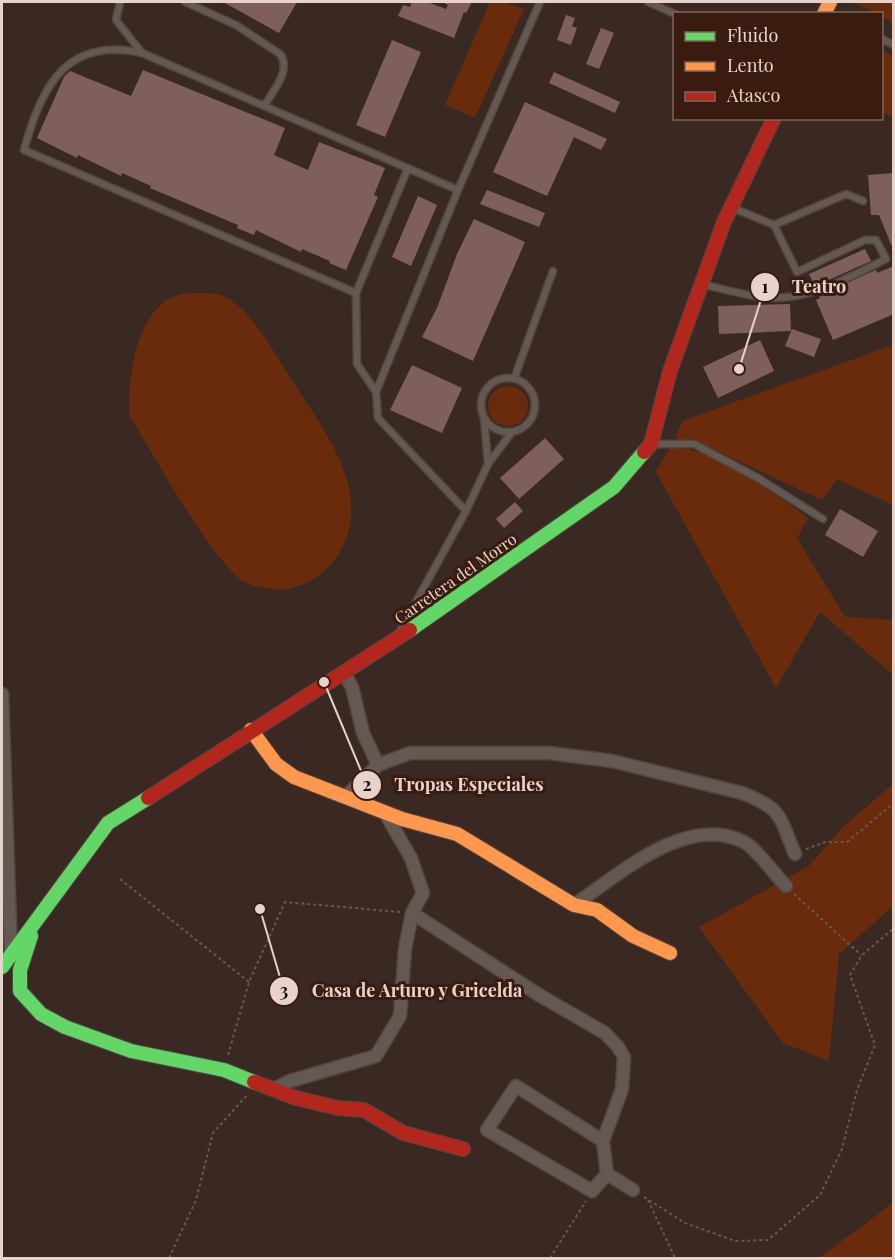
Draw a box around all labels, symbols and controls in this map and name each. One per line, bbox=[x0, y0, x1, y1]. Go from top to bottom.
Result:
legend bbox=[673, 12, 883, 120]
text: Fluido bbox=[727, 23, 778, 47]
text: Lento bbox=[727, 53, 774, 77]
text: Atasco bbox=[726, 83, 780, 107]
callout: Teatro bbox=[750, 269, 858, 305]
text: 1 bbox=[762, 274, 769, 298]
text: Teatro bbox=[792, 274, 846, 298]
street label: Carretera del Morro bbox=[390, 528, 520, 628]
callout: Tropas Especiales bbox=[352, 767, 555, 803]
text: 2 bbox=[362, 772, 372, 796]
text: Tropas Especiales bbox=[394, 772, 544, 796]
callout: Casa de Arturo y Gricelda bbox=[269, 973, 535, 1009]
text: 3 bbox=[280, 978, 289, 1002]
text: Casa de Arturo y Gricelda bbox=[312, 978, 523, 1002]

